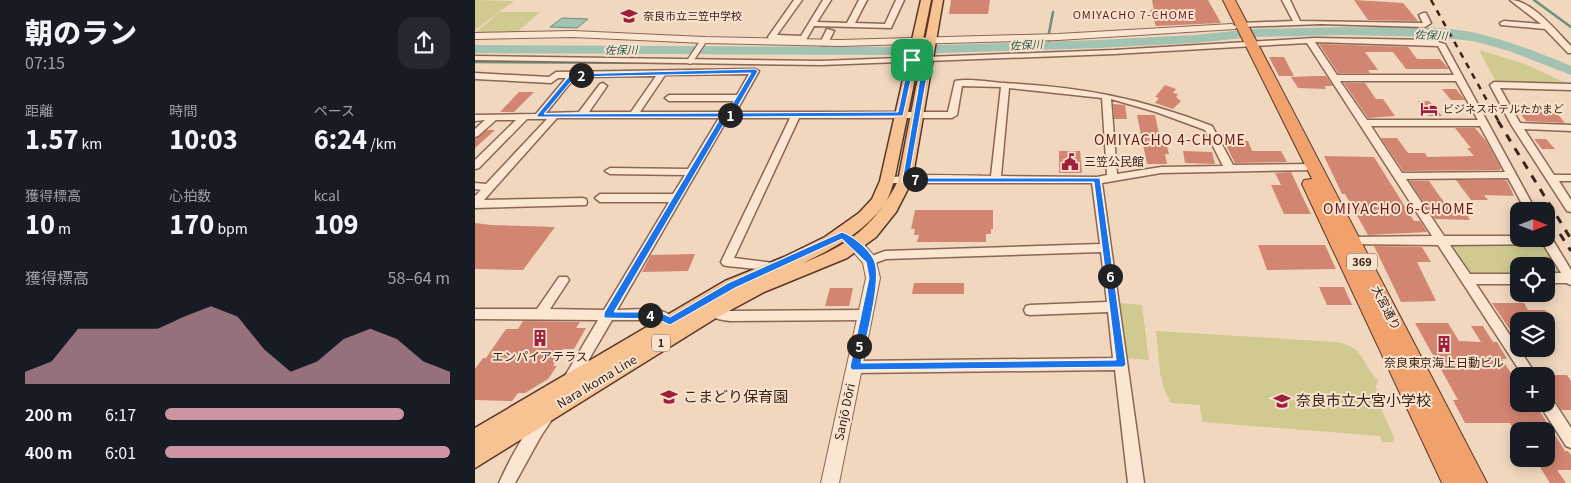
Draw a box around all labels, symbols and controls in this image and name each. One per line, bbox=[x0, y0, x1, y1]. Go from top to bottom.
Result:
school or university icon: 奈良市立三笠中学校 bbox=[619, 6, 639, 26]
district label: OMIYACHO 7-CHOME bbox=[1073, 6, 1195, 22]
place label: 奈良市立三笠中学校 bbox=[643, 7, 742, 23]
text: 朝のラン bbox=[25, 11, 137, 51]
button: share bbox=[398, 17, 450, 69]
water label: 佐保川 bbox=[1414, 25, 1449, 43]
water label: 佐保川 bbox=[1009, 35, 1044, 53]
pin bbox=[891, 39, 933, 81]
water label: 佐保川 bbox=[605, 41, 638, 57]
icon: arrive bbox=[898, 46, 926, 74]
text: 07:15 bbox=[25, 50, 65, 74]
pin: 2 bbox=[569, 62, 593, 88]
text: 2 bbox=[577, 65, 586, 85]
hotel icon: ビジネスホテルたかまど bbox=[1419, 99, 1439, 119]
text: 距離 bbox=[25, 100, 53, 120]
text: 時間 bbox=[169, 100, 197, 120]
text: ペース bbox=[314, 100, 355, 120]
place label: ビジネスホテルたかまど bbox=[1443, 100, 1564, 116]
pin: 1 bbox=[717, 102, 743, 128]
text: 1 bbox=[726, 105, 735, 125]
text: 1.57 bbox=[25, 120, 78, 156]
text: 10:03 bbox=[169, 120, 238, 156]
text: 6:24 bbox=[314, 120, 367, 156]
district label: OMIYACHO 4-CHOME bbox=[1094, 129, 1246, 149]
text: km bbox=[78, 133, 102, 153]
text: /km bbox=[367, 133, 396, 153]
public building icon: 三笠公民館 bbox=[1060, 152, 1080, 172]
place label: 三笠公民館 bbox=[1084, 152, 1144, 169]
pin: 7 bbox=[903, 166, 927, 192]
text: 7 bbox=[911, 169, 920, 189]
text: 獲得標高 bbox=[25, 185, 81, 205]
text: 心拍数 bbox=[169, 185, 211, 205]
text: kcal bbox=[314, 185, 340, 205]
district label: OMIYACHO 6-CHOME bbox=[1323, 198, 1475, 218]
north arrow bbox=[1510, 202, 1555, 248]
map controls bbox=[1510, 202, 1555, 467]
text: 10 bbox=[25, 205, 55, 241]
text: 170 bbox=[169, 205, 214, 241]
text: 109 bbox=[314, 205, 359, 241]
text: m bbox=[55, 218, 71, 238]
text: bpm bbox=[214, 218, 248, 238]
road number: 369 bbox=[1347, 253, 1377, 270]
button: locate bbox=[1510, 257, 1555, 302]
pin: 6 bbox=[1097, 264, 1123, 288]
text: 獲得標高 bbox=[25, 265, 89, 289]
text: 58–64 m bbox=[388, 265, 450, 289]
text: 6 bbox=[1106, 266, 1115, 286]
street label: 大宮通り bbox=[1369, 282, 1406, 333]
pin: 4 bbox=[637, 302, 663, 328]
text: 4 bbox=[646, 305, 655, 325]
button: layers bbox=[1510, 312, 1555, 357]
building icon: エンパイアテラス bbox=[530, 328, 550, 348]
road number: 1 bbox=[652, 334, 670, 352]
pin: 5 bbox=[847, 334, 871, 358]
building icon: 奈良東京海上日動ビル bbox=[1434, 334, 1454, 354]
text: 5 bbox=[855, 336, 864, 356]
place label: エンパイアテラス bbox=[492, 347, 588, 364]
street label: Nara Ikoma Line bbox=[553, 350, 640, 411]
place label: 奈良東京海上日動ビル bbox=[1384, 353, 1504, 370]
button: + bbox=[1510, 367, 1555, 412]
street label: Sanjō Dōri bbox=[829, 382, 858, 442]
place label: こまどり保育園 bbox=[683, 385, 788, 406]
school or university icon: こまどり保育園 bbox=[659, 387, 679, 407]
place label: 奈良市立大宮小学校 bbox=[1296, 389, 1431, 410]
school or university icon: 奈良市立大宮小学校 bbox=[1272, 391, 1292, 411]
text: 200 m bbox=[25, 402, 72, 426]
text: 6:17 bbox=[105, 402, 136, 426]
button: − bbox=[1510, 422, 1555, 467]
text: 400 m bbox=[25, 440, 72, 464]
text: 6:01 bbox=[105, 440, 136, 464]

